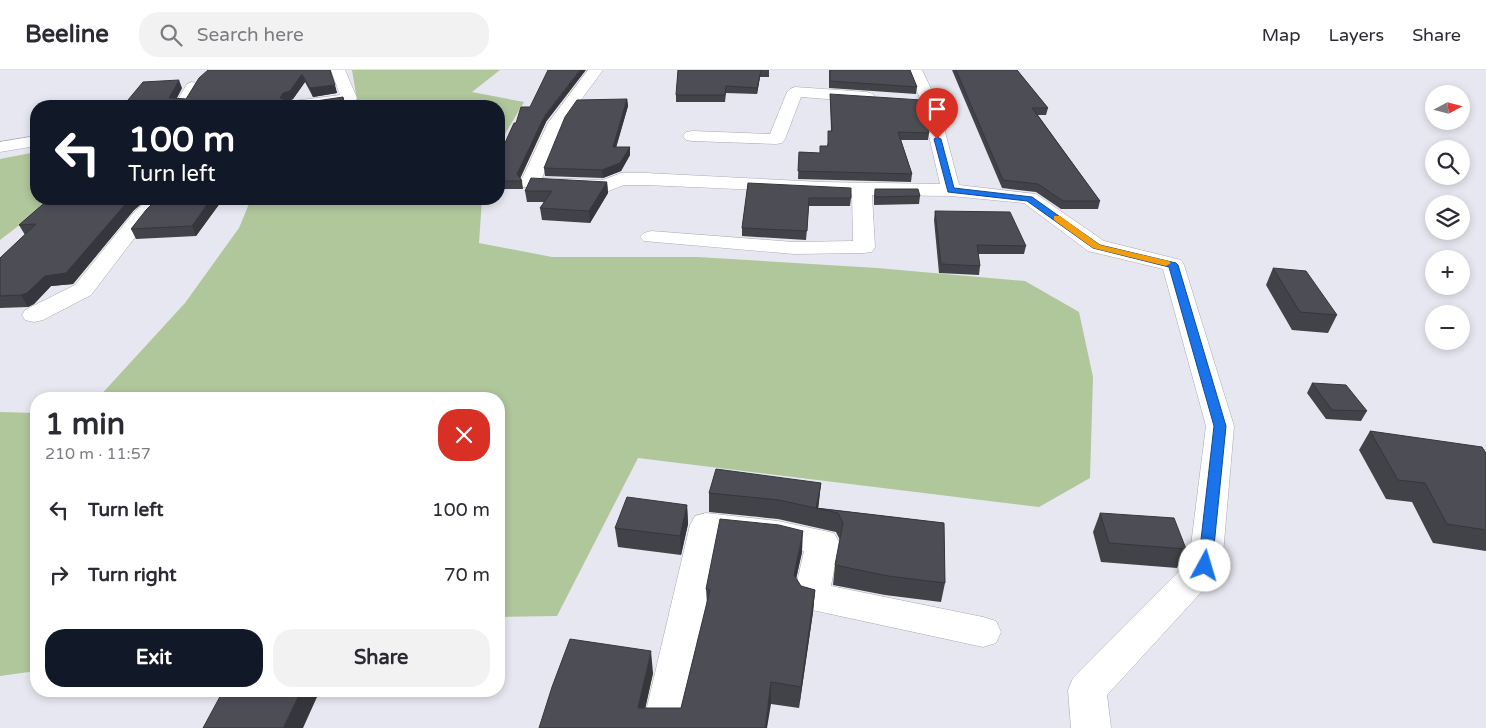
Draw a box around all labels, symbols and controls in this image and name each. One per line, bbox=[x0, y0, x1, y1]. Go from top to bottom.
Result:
search box bbox=[139, 12, 489, 57]
text: Beeline bbox=[25, 20, 109, 49]
icon: search bbox=[157, 21, 185, 49]
text: Search here bbox=[197, 24, 304, 46]
text: Map bbox=[1262, 24, 1301, 46]
text: Layers bbox=[1329, 24, 1384, 46]
text: Share bbox=[1412, 24, 1461, 46]
north arrow bbox=[1425, 85, 1470, 130]
map controls bbox=[1425, 85, 1470, 350]
pin bbox=[916, 88, 958, 139]
icon: arrive bbox=[923, 95, 951, 123]
text: 100 m bbox=[128, 119, 235, 161]
icon: left bbox=[45, 120, 110, 185]
button: search bbox=[1425, 140, 1470, 185]
text: Turn left bbox=[128, 161, 216, 187]
button: layers bbox=[1425, 195, 1470, 240]
button: + bbox=[1425, 250, 1470, 295]
button: − bbox=[1425, 305, 1470, 350]
text: 1 min bbox=[45, 406, 125, 443]
button: close bbox=[438, 409, 490, 461]
text: 210 m · 11:57 bbox=[45, 444, 151, 464]
icon: left bbox=[45, 496, 73, 524]
text: Turn left bbox=[88, 499, 164, 521]
text: 100 m bbox=[432, 499, 490, 521]
position arrow bbox=[1178, 539, 1230, 591]
icon: right bbox=[45, 561, 73, 589]
text: Turn right bbox=[88, 564, 176, 586]
text: 70 m bbox=[444, 564, 490, 586]
button: Exit bbox=[45, 629, 263, 687]
button: Share bbox=[273, 629, 490, 687]

